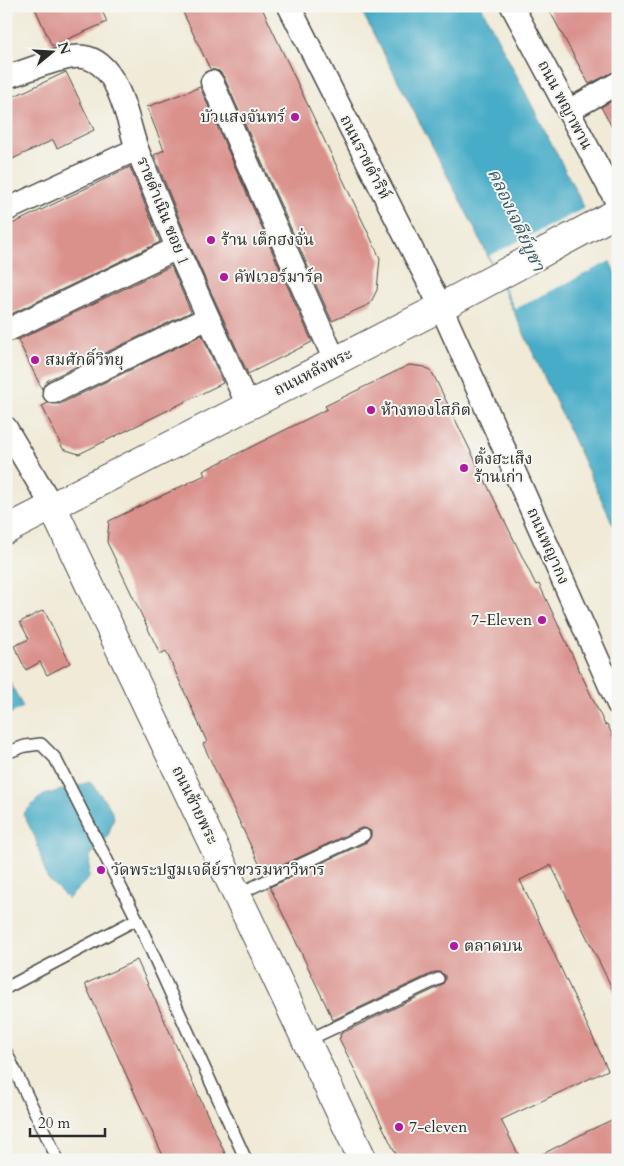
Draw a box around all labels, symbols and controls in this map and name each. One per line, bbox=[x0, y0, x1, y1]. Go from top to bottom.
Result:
north arrow bbox=[28, 28, 78, 78]
text: N bbox=[53, 39, 75, 57]
street label: ถนน พญาพาน bbox=[532, 56, 598, 154]
place label: บัวแสงจันทร์ bbox=[200, 106, 286, 128]
marker: บัวแสงจันทร์ bbox=[289, 111, 301, 123]
street label: ถนนราชดำริห์ bbox=[334, 111, 396, 203]
street label: ราชดำเนิน ซอย 1 bbox=[131, 153, 195, 269]
water label: คลองเจดีย์บูชา bbox=[481, 164, 551, 277]
place label: ร้าน เต็กฮงจั่น bbox=[221, 228, 314, 251]
marker: ร้าน เต็กฮงจั่น bbox=[205, 234, 217, 246]
place label: คัฟเวอร์มาร์ค bbox=[234, 266, 323, 288]
marker: คัฟเวอร์มาร์ค bbox=[218, 271, 230, 283]
street label: ถนนหลังพระ bbox=[270, 343, 356, 401]
place label: สมศักดิ์วิทยุ bbox=[45, 348, 124, 371]
marker: สมศักดิ์วิทยุ bbox=[29, 354, 41, 366]
place label: ห้างทองโสภิต bbox=[381, 399, 471, 421]
marker: ห้างทองโสภิต bbox=[365, 404, 377, 416]
place label: ตั้งฮะเส็ง ร้านเก่า bbox=[474, 447, 532, 488]
marker: ตั้งฮะเส็ง ร้านเก่า bbox=[458, 462, 470, 474]
street label: ถนนพญากง bbox=[521, 504, 575, 588]
place label: 7-Eleven bbox=[471, 609, 532, 631]
marker: 7-Eleven bbox=[536, 614, 548, 626]
street label: ถนนซ้ายพระ bbox=[166, 762, 224, 848]
place label: วัดพระปฐมเจดีย์ราชวรมหาวิหาร bbox=[111, 859, 325, 881]
marker: วัดพระปฐมเจดีย์ราชวรมหาวิหาร bbox=[95, 864, 107, 876]
place label: ตลาดบน bbox=[464, 935, 522, 957]
marker: ตลาดบน bbox=[448, 940, 460, 952]
scale bar bbox=[30, 1106, 105, 1138]
text: 20 m bbox=[38, 1113, 70, 1133]
place label: 7-eleven bbox=[409, 1116, 467, 1138]
marker: 7-eleven bbox=[393, 1121, 405, 1133]

